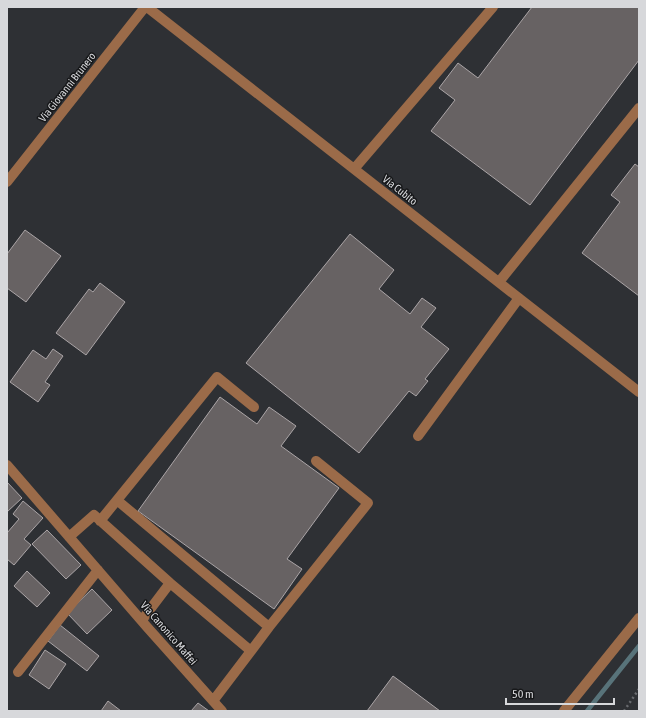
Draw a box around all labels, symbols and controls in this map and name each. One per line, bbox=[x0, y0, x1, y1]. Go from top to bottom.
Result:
street label: Via Giovanni Brunero bbox=[36, 50, 98, 124]
street label: Via Cubito bbox=[380, 173, 420, 207]
street label: Via Canonico Maffei bbox=[138, 599, 200, 667]
scale bar bbox=[506, 680, 614, 706]
text: 50 m bbox=[512, 687, 534, 701]

